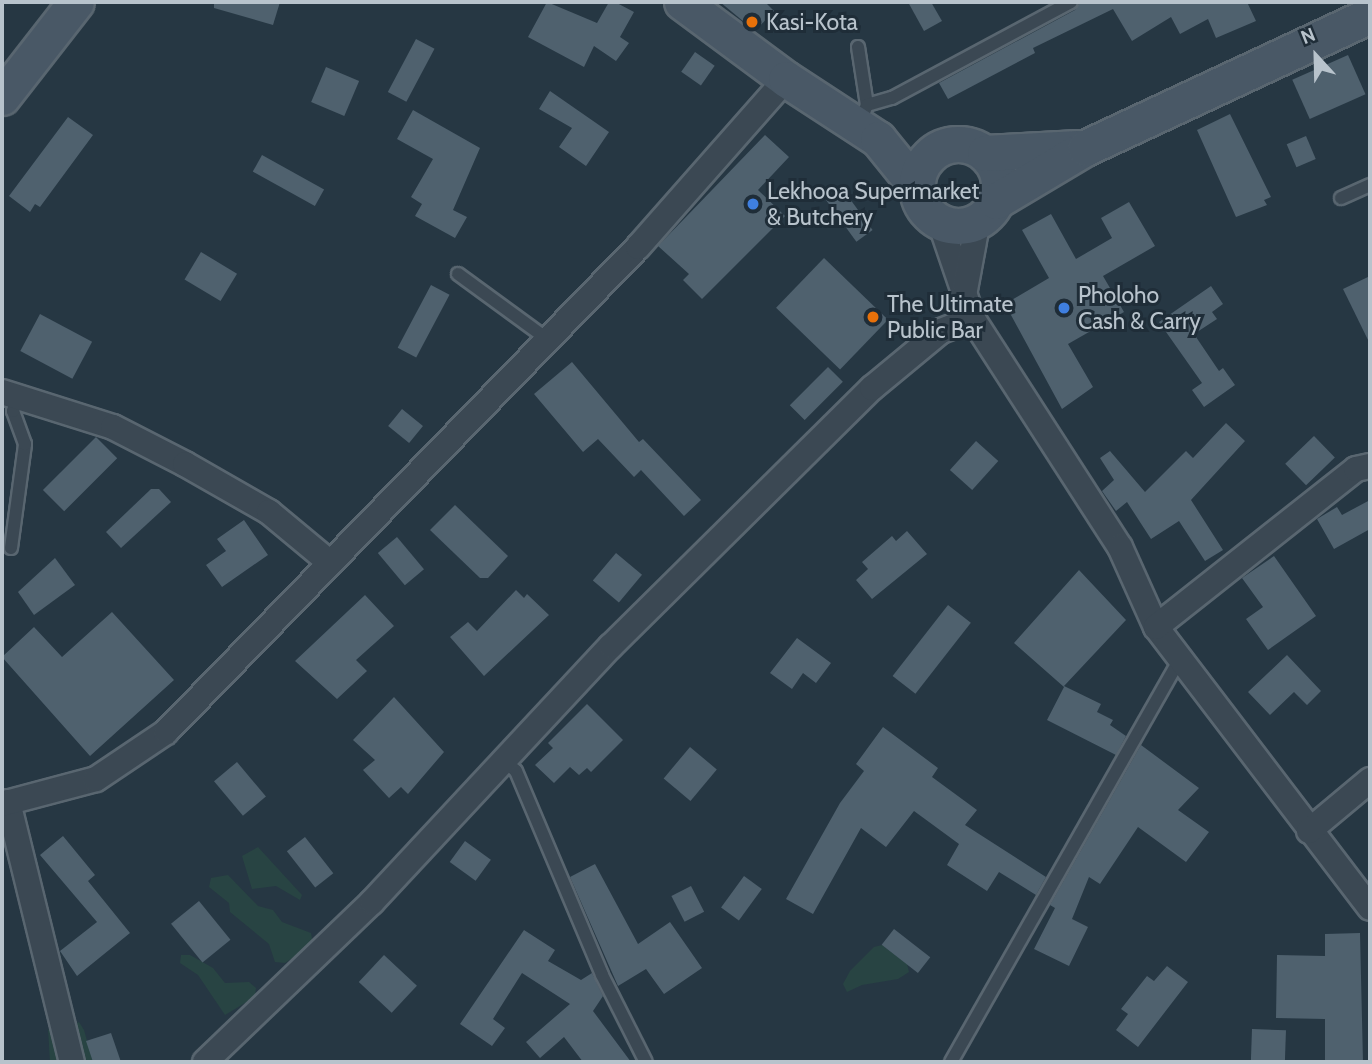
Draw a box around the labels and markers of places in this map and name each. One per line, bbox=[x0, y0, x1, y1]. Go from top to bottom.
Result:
place label: Kasi-Kota bbox=[766, 8, 858, 36]
marker: Kasi-Kota bbox=[744, 14, 760, 30]
place label: Lekhooa Supermarket & Butchery bbox=[767, 177, 979, 231]
marker: Lekhooa Supermarket & Butchery bbox=[745, 196, 761, 212]
place label: Pholoho Cash & Carry bbox=[1078, 281, 1201, 335]
place label: The Ultimate Public Bar bbox=[887, 290, 1013, 344]
marker: Pholoho Cash & Carry bbox=[1056, 300, 1072, 316]
marker: The Ultimate Public Bar bbox=[865, 309, 881, 325]

